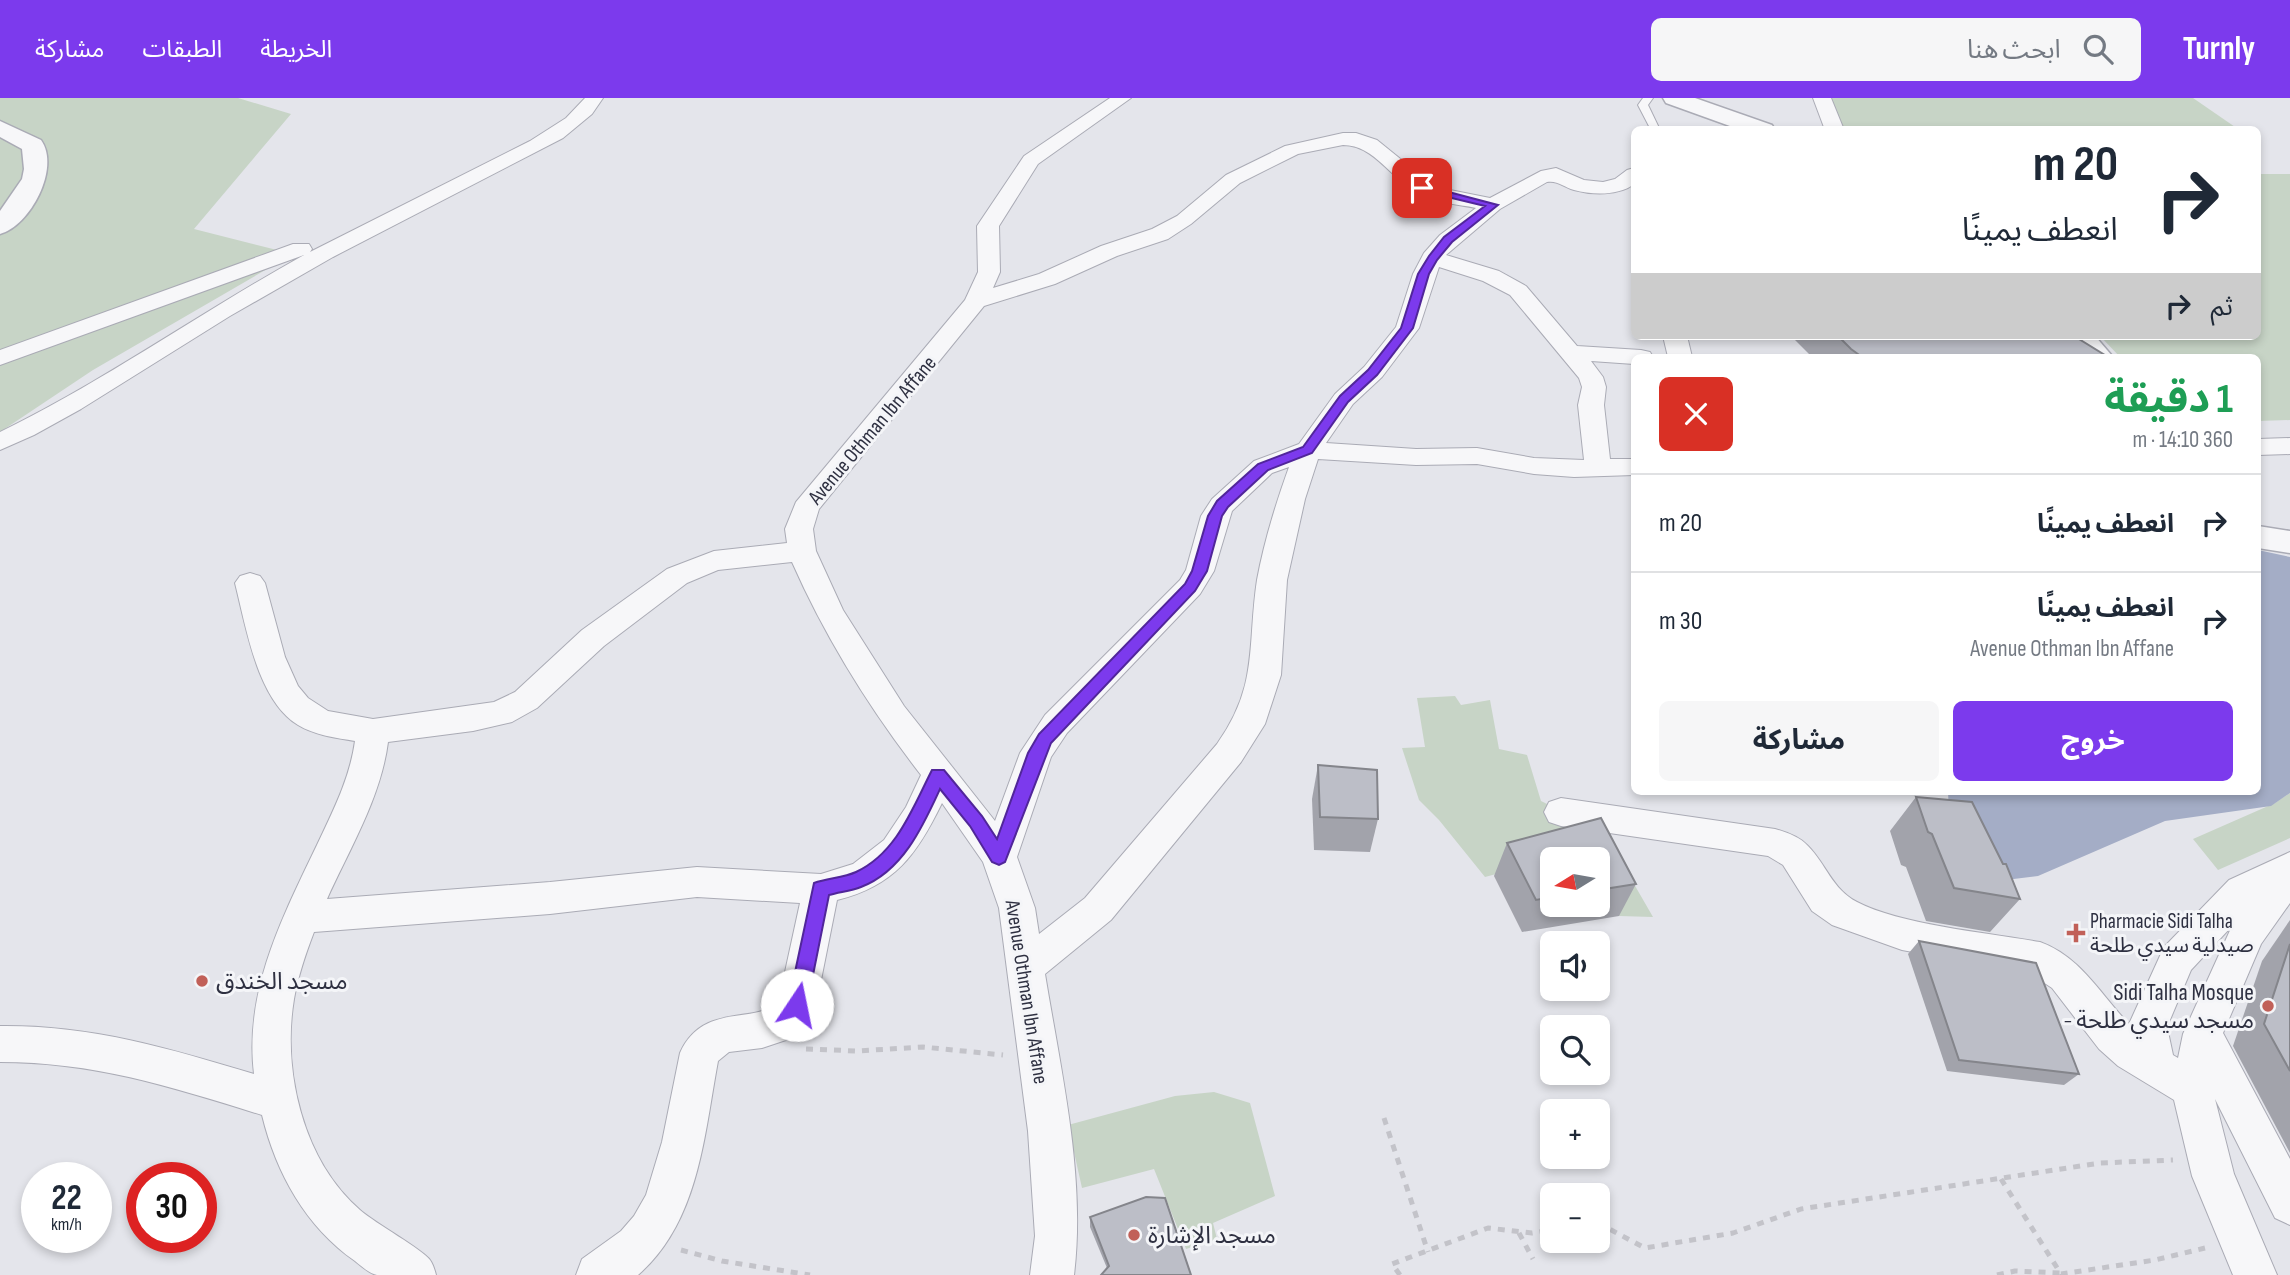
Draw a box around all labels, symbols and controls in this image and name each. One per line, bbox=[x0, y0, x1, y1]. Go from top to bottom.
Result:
search box bbox=[1651, 18, 2141, 81]
text: Turnly bbox=[2183, 29, 2255, 69]
icon: search bbox=[2079, 30, 2117, 68]
text: مشاركة bbox=[35, 35, 104, 64]
text: الطبقات bbox=[142, 35, 222, 64]
text: الخريطة bbox=[260, 35, 332, 64]
text: ابحث هنا bbox=[1967, 35, 2061, 66]
text: 20 m bbox=[2033, 136, 2118, 195]
icon: right bbox=[2142, 154, 2233, 245]
pin bbox=[1392, 158, 1452, 218]
icon: arrive bbox=[1403, 169, 1441, 207]
text: انعطف يمينًا bbox=[1962, 211, 2118, 250]
icon: right bbox=[2159, 287, 2197, 325]
text: ثم bbox=[2211, 292, 2233, 323]
street label: Avenue Othman Ibn Affane bbox=[802, 351, 942, 510]
text: 1 دقيقة bbox=[2104, 374, 2233, 425]
button: close bbox=[1659, 377, 1733, 451]
text: 360 m · 14:10 bbox=[2132, 426, 2233, 454]
icon: right bbox=[2195, 504, 2233, 542]
text: 20 m bbox=[1659, 508, 1702, 539]
text: انعطف يمينًا bbox=[2037, 509, 2174, 540]
text: انعطف يمينًا bbox=[2037, 593, 2174, 624]
icon: right bbox=[2195, 602, 2233, 640]
text: 30 m bbox=[1659, 606, 1702, 637]
text: Avenue Othman Ibn Affane bbox=[1970, 635, 2174, 663]
button: مشاركة bbox=[1659, 701, 1939, 781]
button: خروج bbox=[1953, 701, 2233, 781]
north arrow bbox=[1540, 847, 1610, 917]
map controls bbox=[1540, 847, 1610, 1253]
street label: Avenue Othman Ibn Affane bbox=[999, 897, 1053, 1086]
place label: Pharmacie Sidi Talha صيدلية سيدي طلحة bbox=[2090, 909, 2254, 961]
marker: Pharmacie Sidi Talha صيدلية سيدي طلحة bbox=[2068, 925, 2084, 941]
button: sound bbox=[1540, 931, 1610, 1001]
place label: مسجد الخندق bbox=[216, 967, 348, 996]
position arrow bbox=[760, 968, 834, 1042]
marker: مسجد الخندق bbox=[194, 973, 210, 989]
place label: Sidi Talha Mosque - مسجد سيدي طلحة bbox=[2063, 978, 2254, 1039]
marker: Sidi Talha Mosque - مسجد سيدي طلحة bbox=[2260, 998, 2276, 1014]
button: search bbox=[1540, 1015, 1610, 1085]
button: + bbox=[1540, 1099, 1610, 1169]
speed limit sign: 30 bbox=[126, 1162, 217, 1253]
text: 22 bbox=[51, 1177, 82, 1220]
button: − bbox=[1540, 1183, 1610, 1253]
text: km/h bbox=[51, 1214, 82, 1235]
place label: مسجد الإشارة bbox=[1148, 1221, 1276, 1251]
marker: مسجد الإشارة bbox=[1126, 1227, 1142, 1243]

